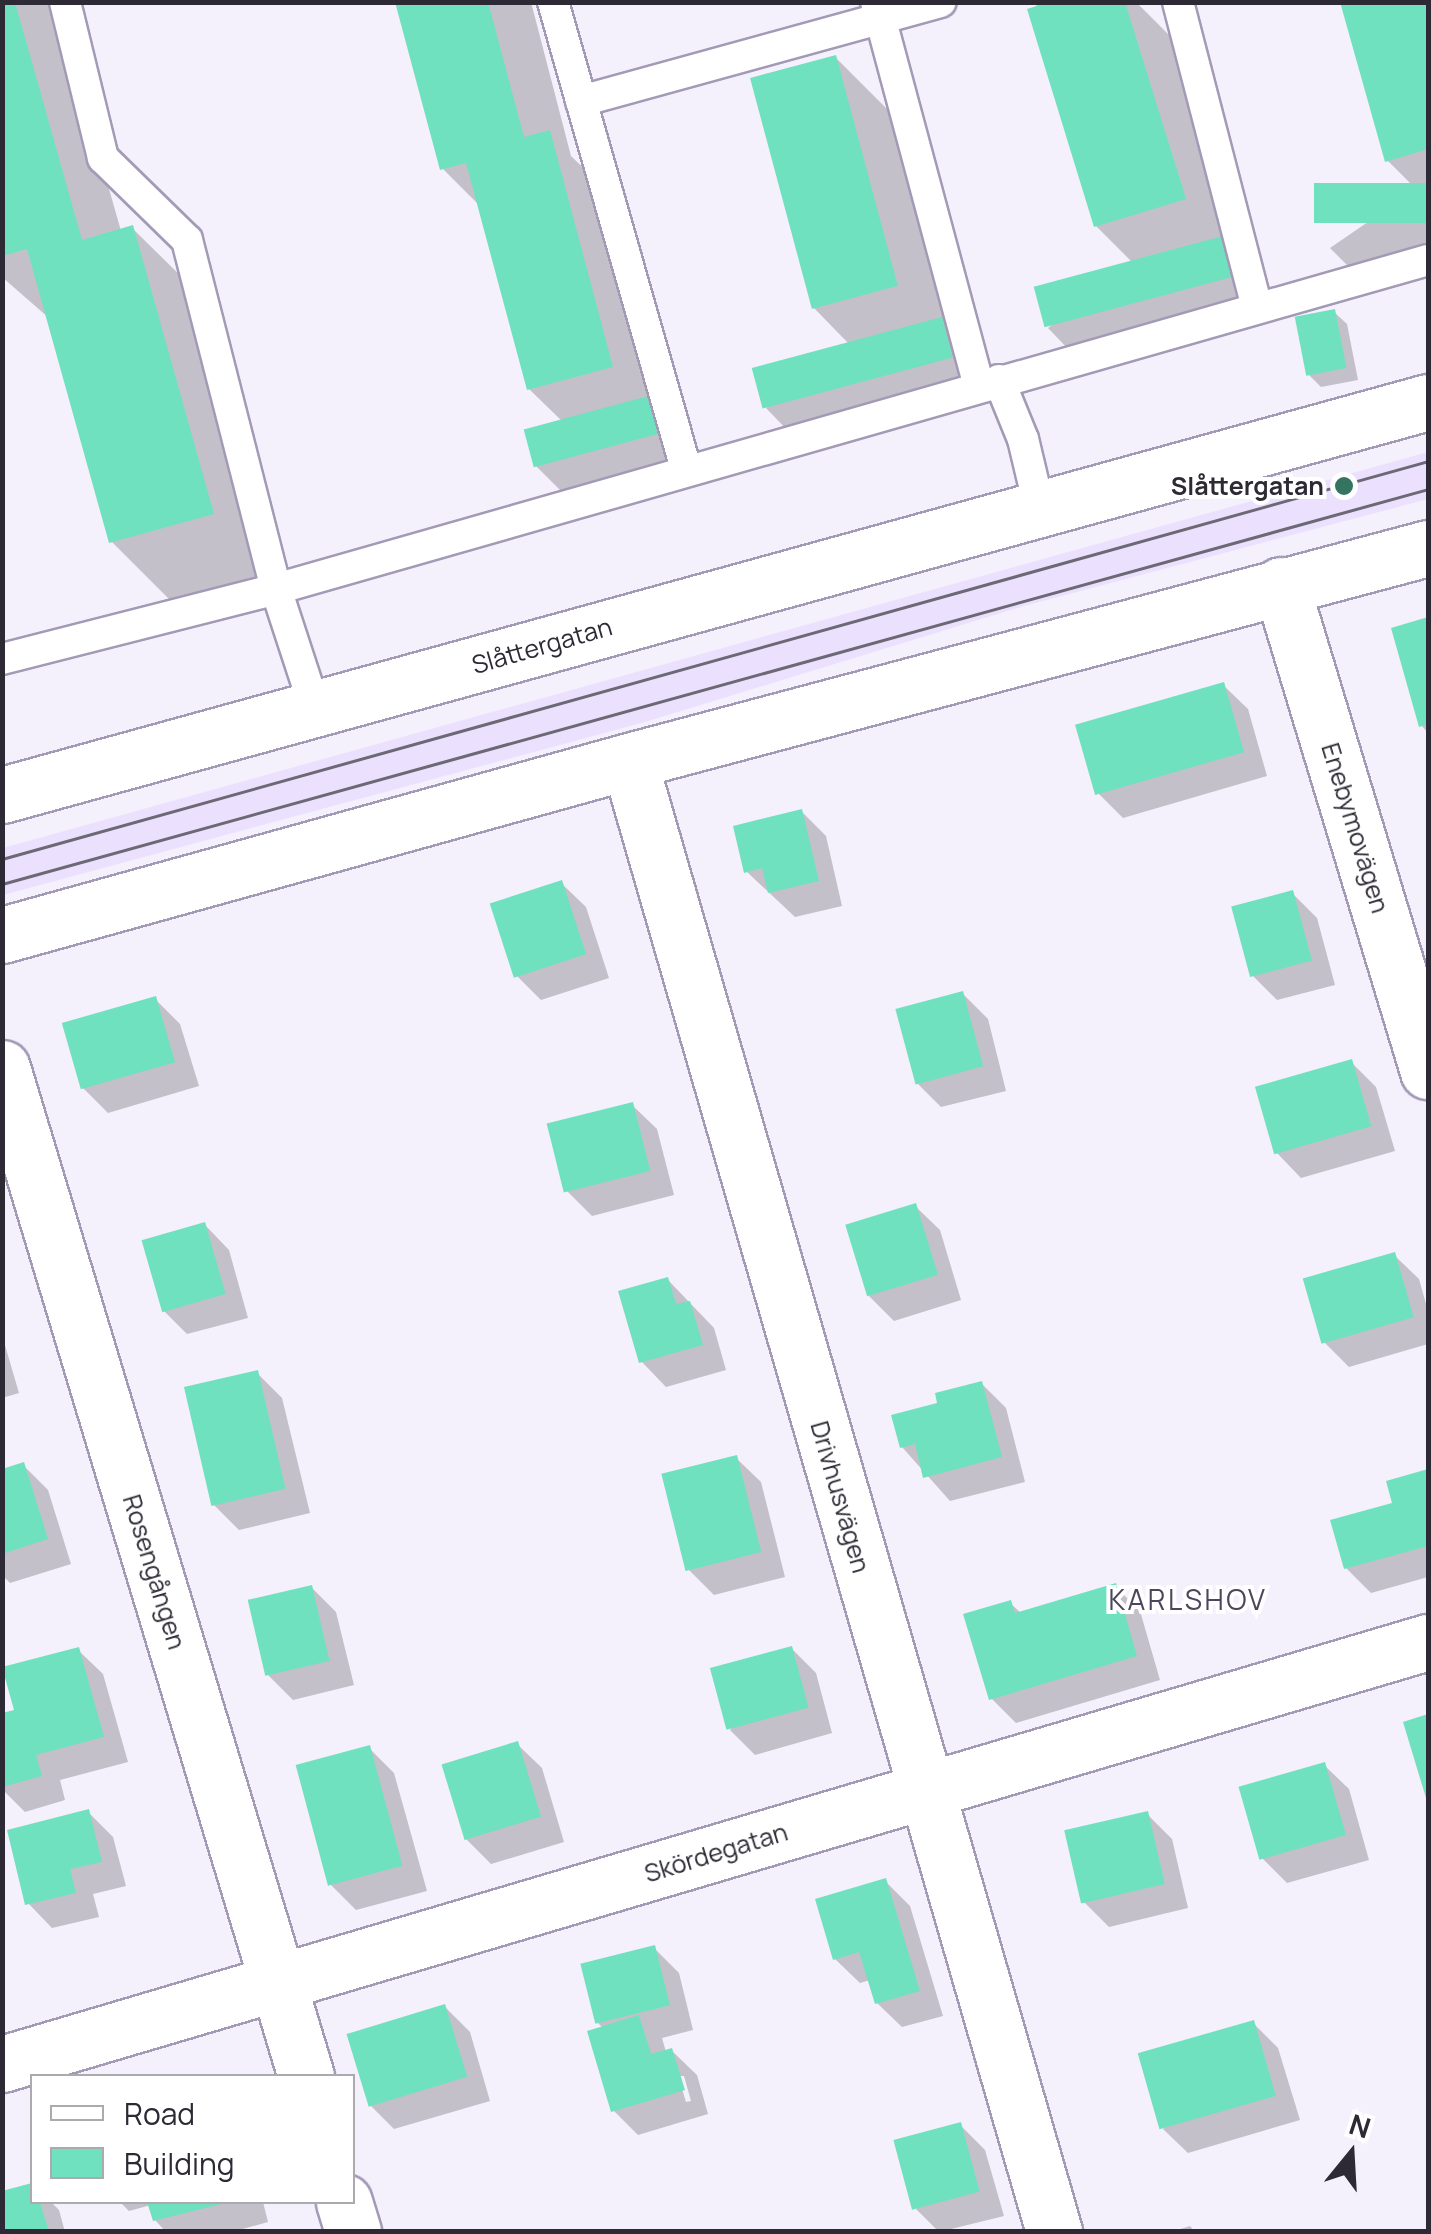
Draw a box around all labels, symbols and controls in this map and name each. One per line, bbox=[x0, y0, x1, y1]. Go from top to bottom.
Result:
place label: Slåttergatan bbox=[1171, 471, 1324, 501]
marker: Slåttergatan bbox=[1333, 475, 1355, 497]
street label: Slåttergatan bbox=[469, 612, 615, 680]
street label: Enebymovägen bbox=[1315, 739, 1395, 917]
street label: Drivhusvägen bbox=[804, 1418, 876, 1576]
street label: Rosengången bbox=[116, 1491, 192, 1653]
district label: KARLSHOV bbox=[1108, 1582, 1268, 1616]
street label: Skördegatan bbox=[641, 1817, 791, 1889]
legend bbox=[30, 2074, 355, 2204]
text: Road bbox=[124, 2093, 195, 2134]
north arrow bbox=[1301, 2104, 1401, 2204]
text: N bbox=[1345, 2104, 1376, 2147]
text: Building bbox=[124, 2143, 235, 2184]

